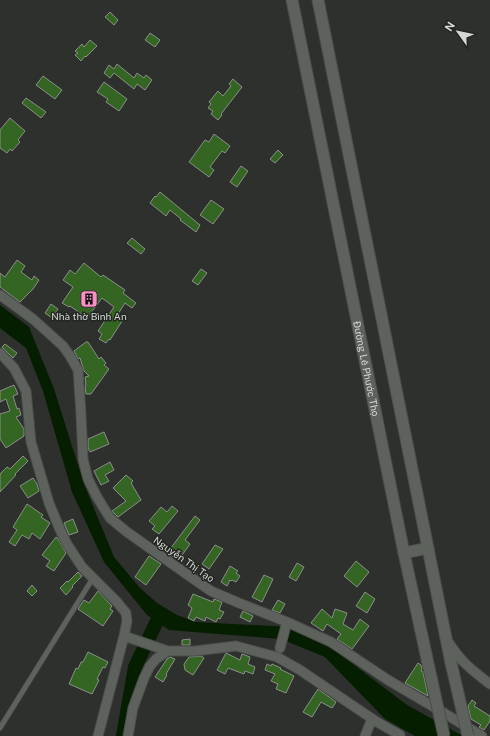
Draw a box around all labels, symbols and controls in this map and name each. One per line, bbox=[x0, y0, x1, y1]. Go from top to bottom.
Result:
north arrow bbox=[438, 12, 478, 52]
text: N bbox=[442, 20, 457, 33]
building icon: Nhà thờ Bình An bbox=[79, 289, 99, 309]
place label: Nhà thờ Bình An bbox=[51, 310, 127, 322]
street label: Đường Lê Phước Thọ bbox=[351, 320, 382, 418]
street label: Nguyễn Thị Tạo bbox=[151, 534, 217, 585]

